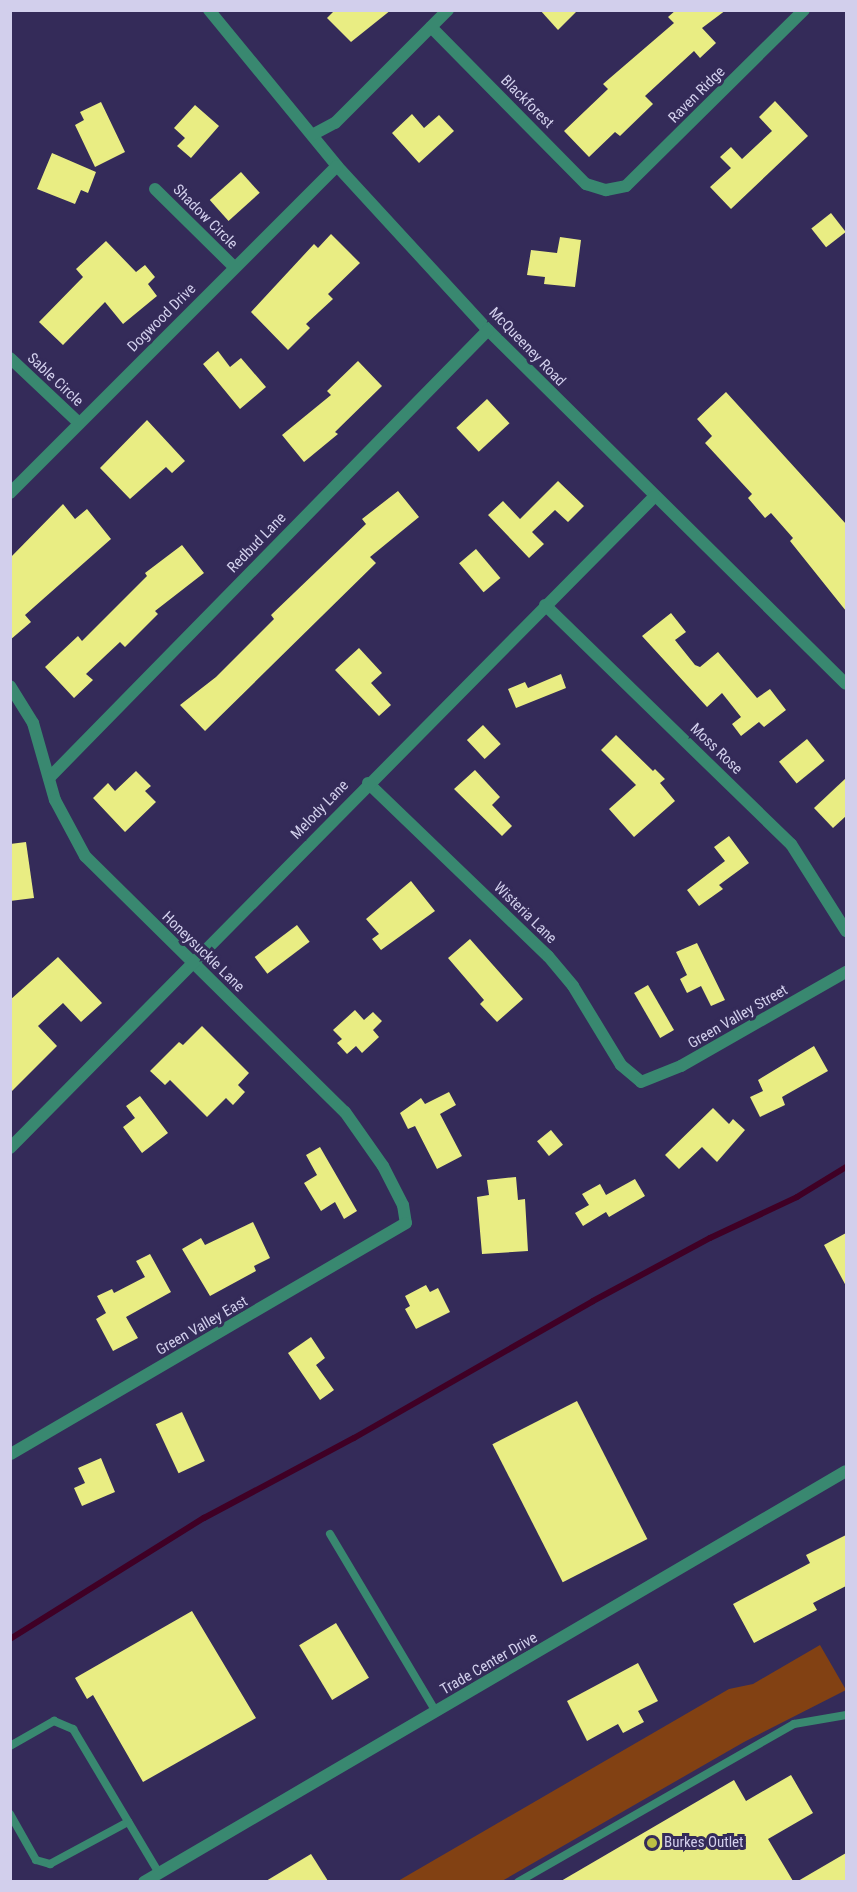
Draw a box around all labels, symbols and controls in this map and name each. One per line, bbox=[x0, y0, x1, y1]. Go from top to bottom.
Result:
street label: Raven Ridge bbox=[665, 63, 729, 127]
street label: Blackforest bbox=[497, 72, 557, 132]
street label: Shadow Circle bbox=[169, 181, 241, 253]
street label: Dogwood Drive bbox=[124, 280, 200, 356]
street label: McQueeney Road bbox=[485, 304, 569, 390]
street label: Sable Circle bbox=[23, 350, 87, 410]
street label: Redbud Lane bbox=[224, 509, 290, 577]
street label: Moss Rose bbox=[686, 720, 746, 778]
street label: Melody Lane bbox=[287, 777, 353, 843]
street label: Wisteria Lane bbox=[490, 879, 560, 947]
street label: Honeysuckle Lane bbox=[158, 908, 248, 996]
street label: Green Valley Street bbox=[685, 981, 791, 1053]
street label: Green Valley East bbox=[153, 1293, 251, 1359]
street label: Trade Center Drive bbox=[437, 1629, 541, 1699]
place label: Burkes Outlet bbox=[664, 1834, 744, 1852]
marker: Burkes Outlet bbox=[645, 1836, 659, 1850]

